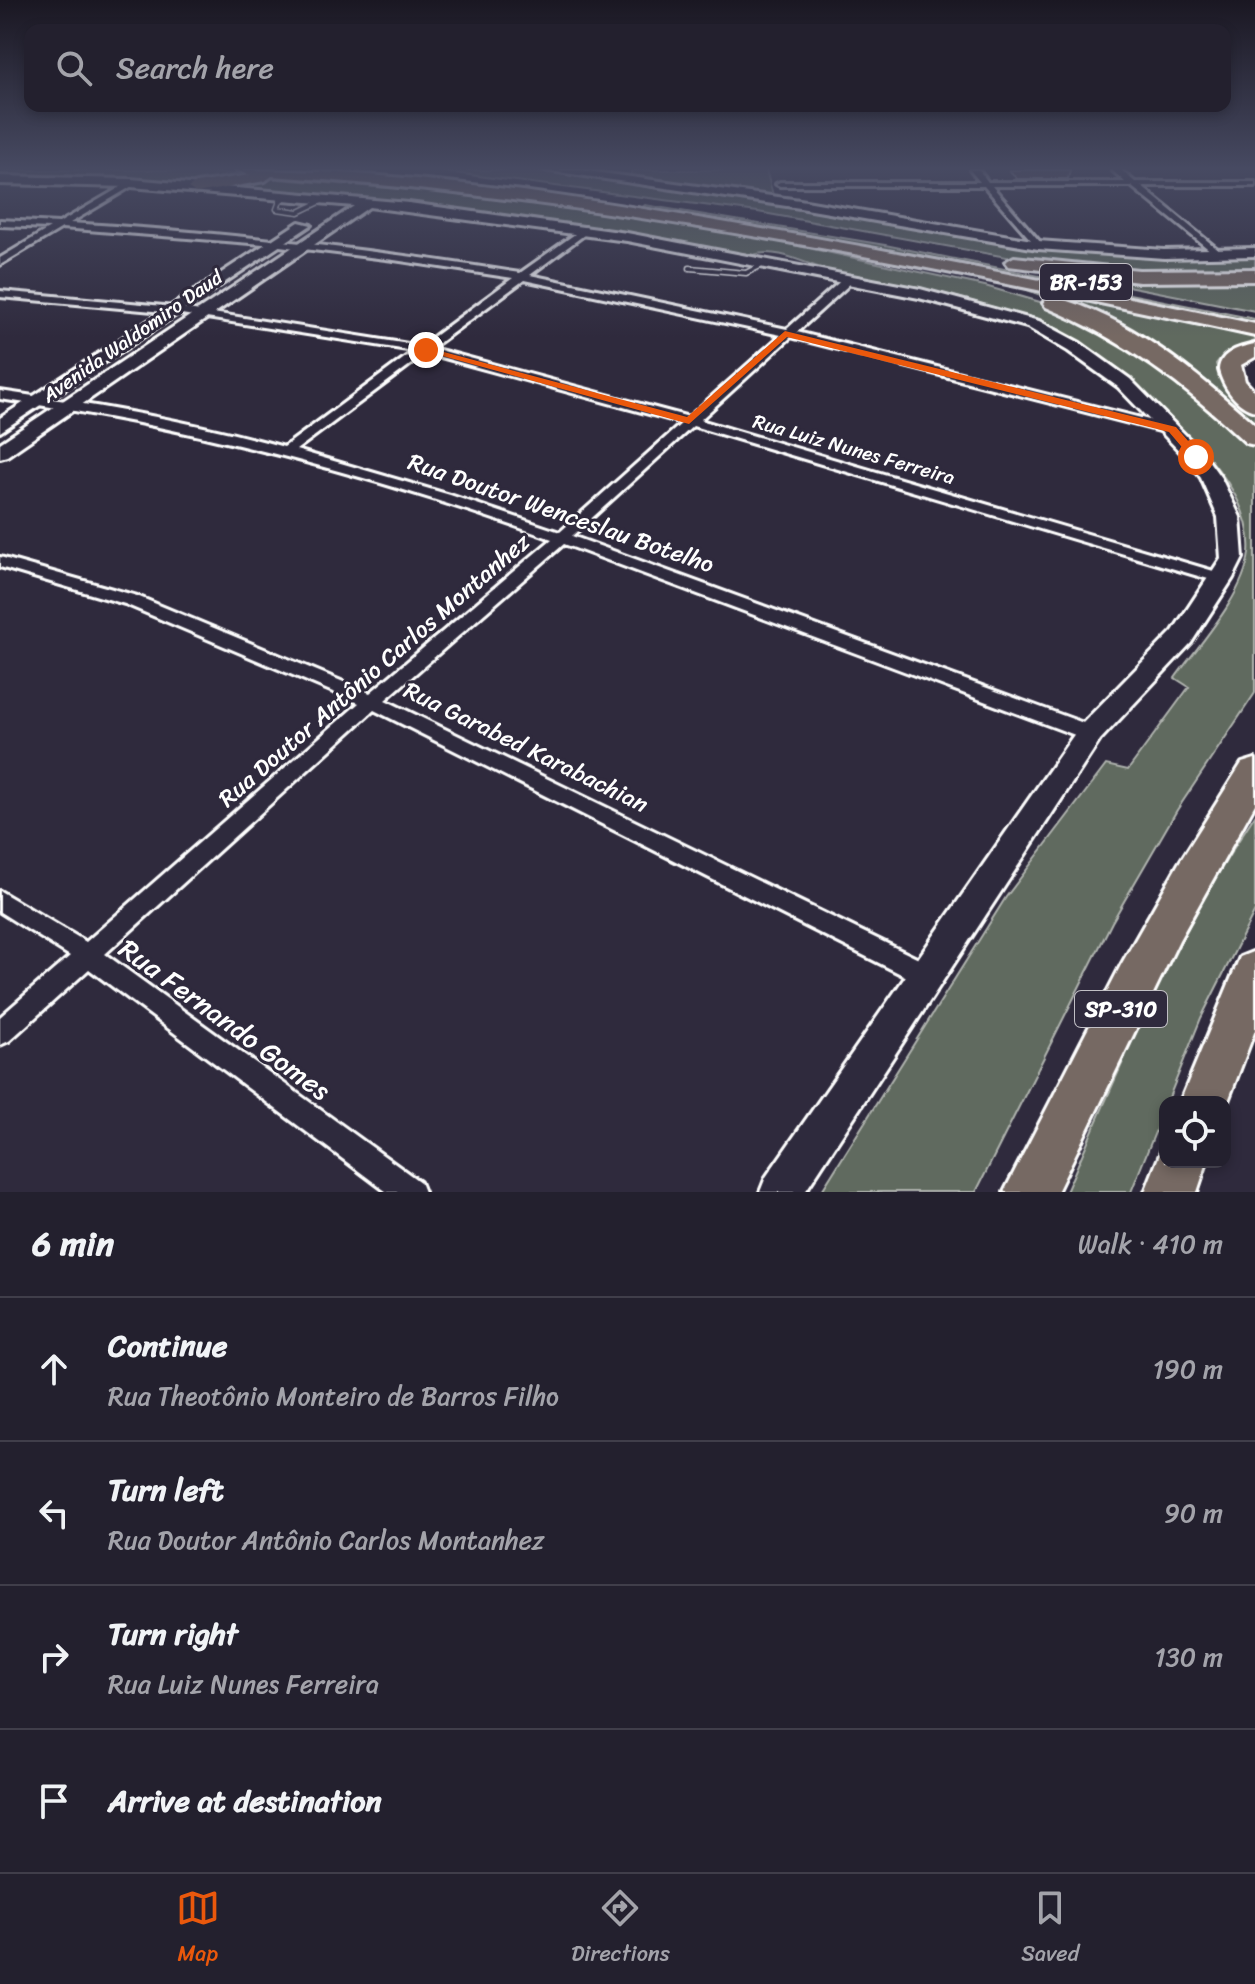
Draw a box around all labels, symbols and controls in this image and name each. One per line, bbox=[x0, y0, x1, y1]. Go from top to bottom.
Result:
search box bbox=[24, 24, 1231, 112]
text: Search here bbox=[116, 41, 274, 95]
icon: search bbox=[52, 46, 96, 90]
street label: Avenida Waldomiro Daud bbox=[34, 260, 231, 413]
road number: BR-153 bbox=[1040, 264, 1132, 300]
route end bbox=[408, 332, 444, 368]
street label: Rua Luiz Nunes Ferreira bbox=[749, 404, 959, 495]
route start bbox=[1178, 439, 1214, 475]
street label: Rua Doutor Wenceslau Botelho bbox=[402, 441, 720, 585]
street label: Rua Doutor Antônio Carlos Montanhez bbox=[208, 522, 540, 818]
street label: Rua Garabed Karabachian bbox=[396, 669, 656, 825]
street label: Rua Fernando Gomes bbox=[108, 925, 342, 1114]
road number: SP-310 bbox=[1075, 991, 1167, 1027]
map controls bbox=[1159, 1096, 1231, 1168]
button: locate bbox=[1159, 1096, 1231, 1168]
text: 6 min bbox=[32, 1214, 114, 1274]
text: Walk · 410 m bbox=[1078, 1221, 1223, 1267]
text: Continue bbox=[108, 1319, 227, 1373]
text: 190 m bbox=[1153, 1346, 1223, 1392]
icon: ahead bbox=[32, 1347, 76, 1391]
text: Rua Theotônio Monteiro de Barros Filho bbox=[108, 1373, 559, 1419]
text: Turn left bbox=[108, 1463, 224, 1517]
text: 90 m bbox=[1164, 1490, 1223, 1536]
icon: left bbox=[32, 1491, 76, 1535]
text: Rua Doutor Antônio Carlos Montanhez bbox=[108, 1517, 544, 1563]
text: Turn right bbox=[108, 1607, 238, 1661]
text: 130 m bbox=[1154, 1634, 1223, 1680]
icon: right bbox=[32, 1635, 76, 1679]
text: Rua Luiz Nunes Ferreira bbox=[108, 1661, 379, 1707]
text: Arrive at destination bbox=[108, 1774, 382, 1828]
icon: arrive bbox=[32, 1779, 76, 1823]
tab: Map bbox=[176, 1886, 220, 1973]
tab: Directions bbox=[571, 1886, 670, 1973]
tab: Saved bbox=[1021, 1886, 1079, 1973]

